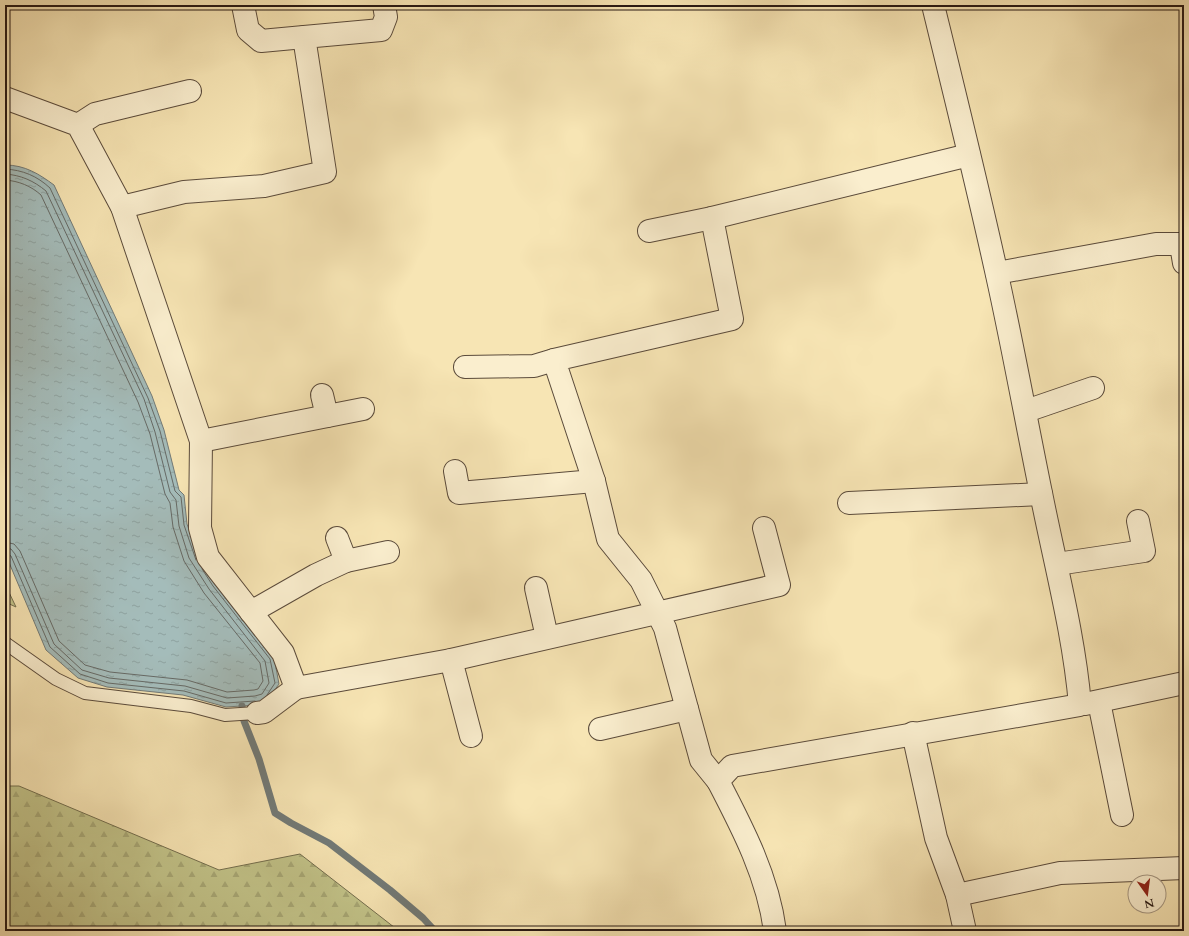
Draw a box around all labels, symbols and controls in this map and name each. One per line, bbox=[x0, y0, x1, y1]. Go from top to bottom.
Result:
north arrow bbox=[1127, 874, 1167, 914]
text: N bbox=[1142, 895, 1156, 912]

